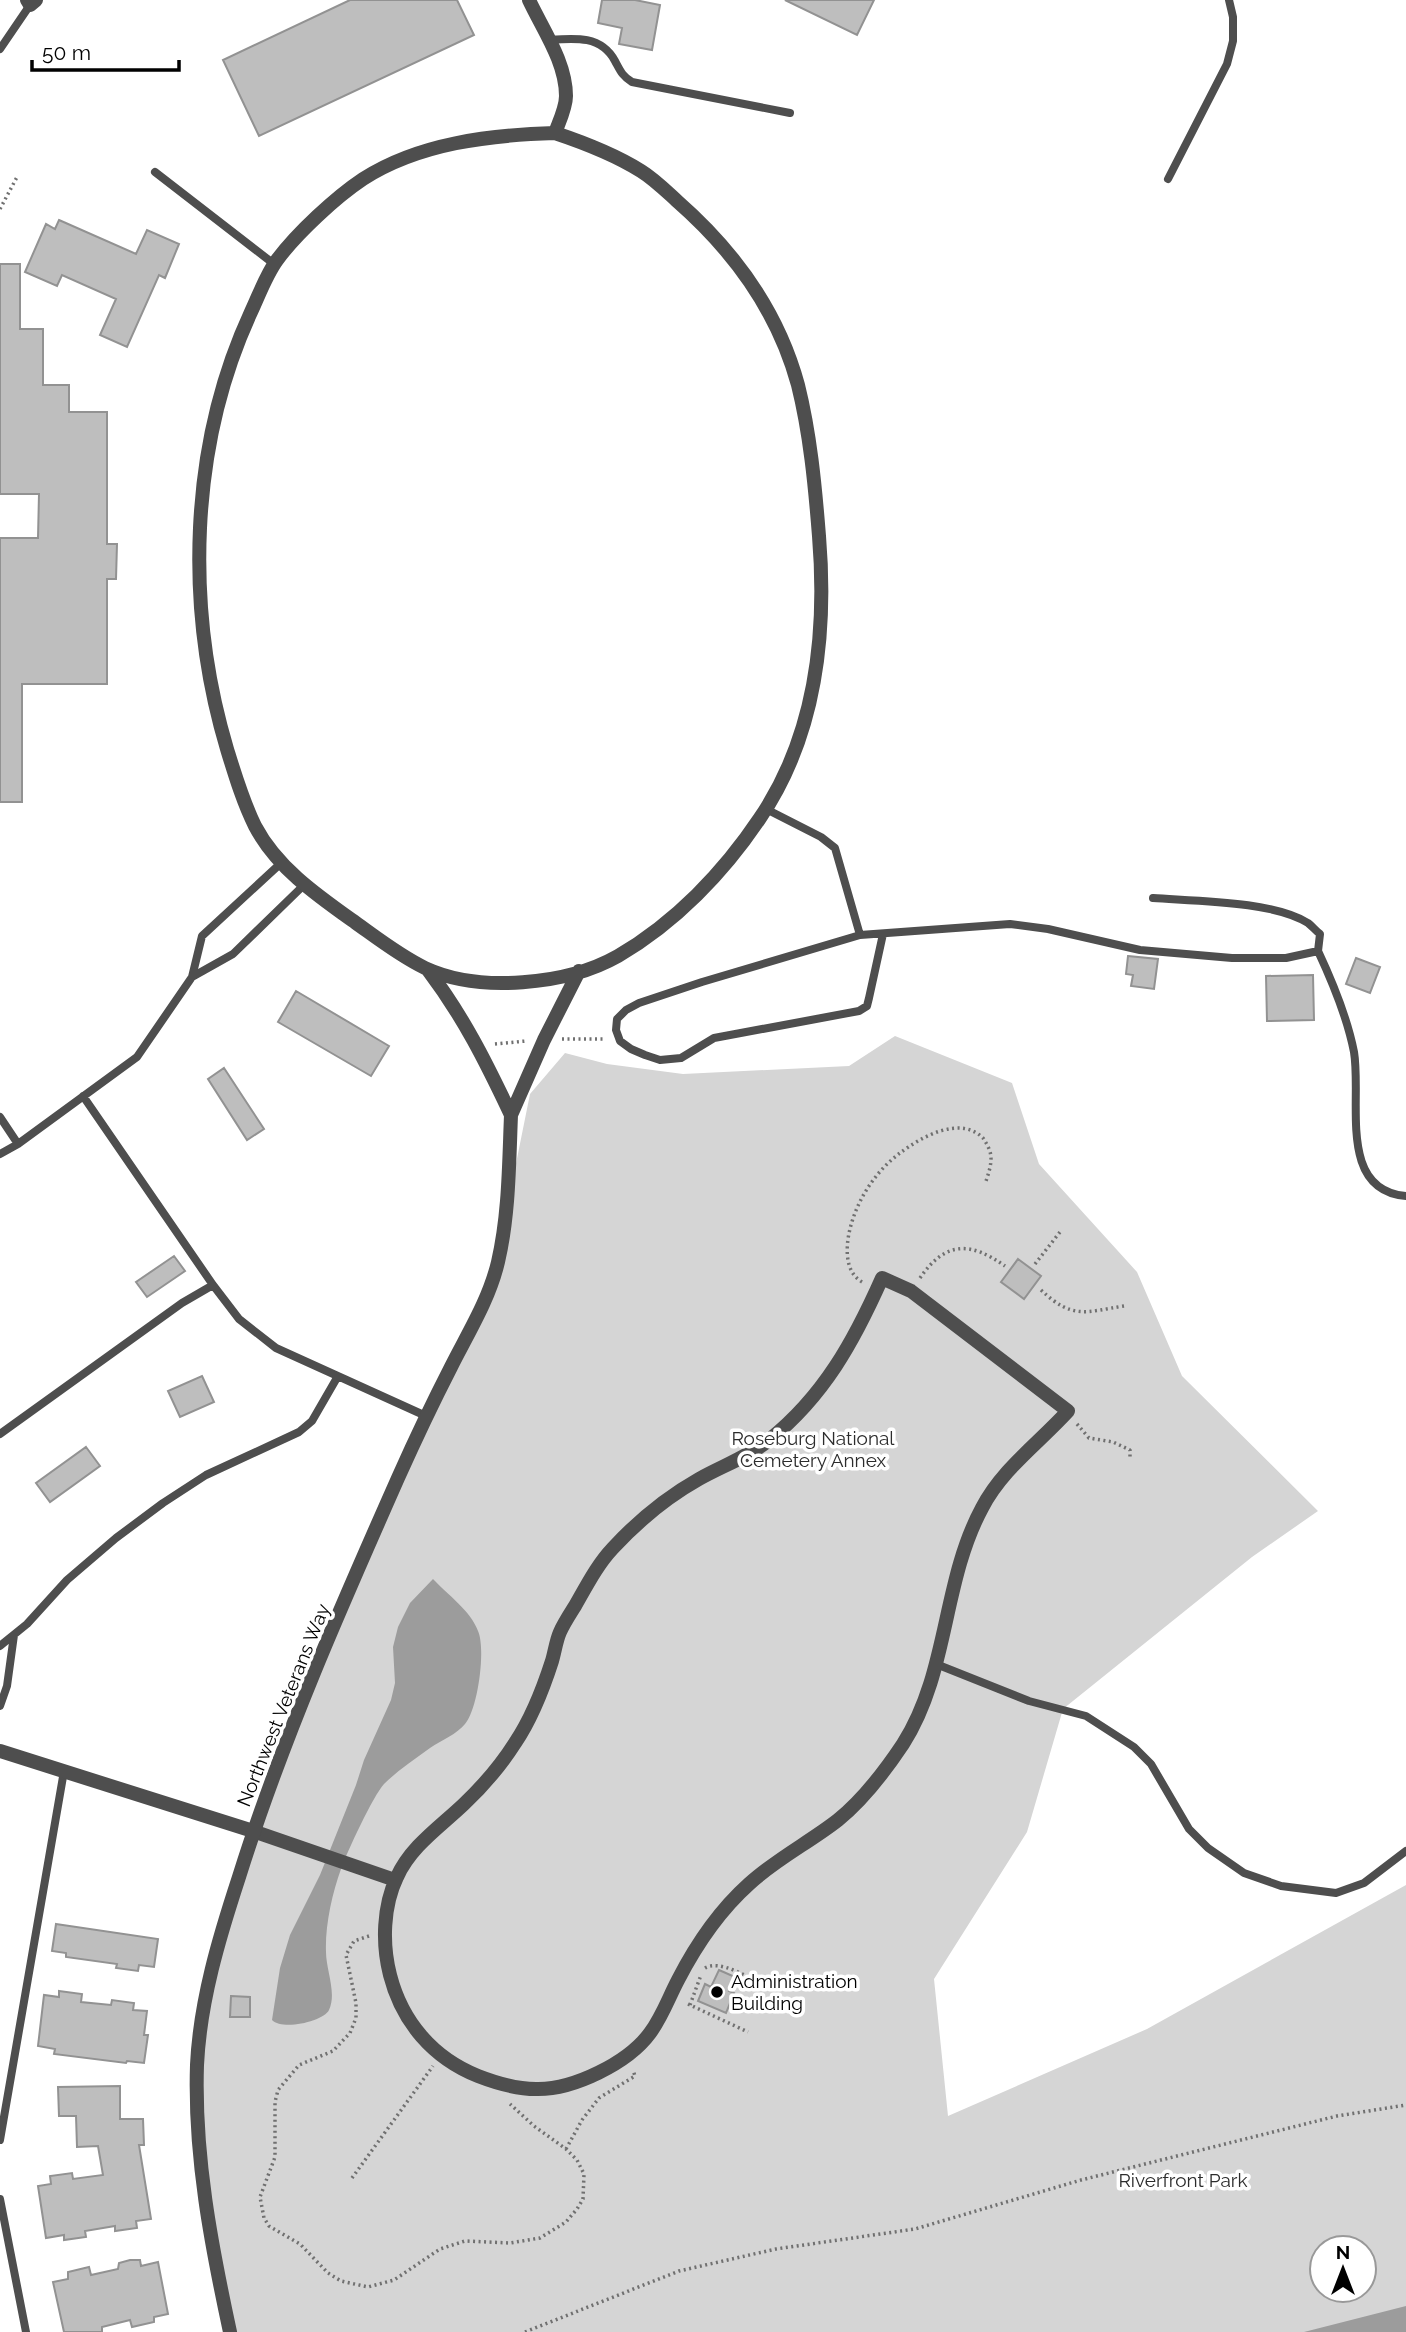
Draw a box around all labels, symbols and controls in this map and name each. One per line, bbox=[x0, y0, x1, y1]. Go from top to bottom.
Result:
scale bar bbox=[32, 28, 178, 72]
text: 50 m bbox=[42, 40, 91, 65]
park label: Roseburg National Cemetery Annex bbox=[732, 1427, 895, 1471]
street label: Northwest Veterans Way bbox=[232, 1601, 334, 1809]
place label: Administration Building bbox=[731, 1970, 858, 2014]
marker: Administration Building bbox=[709, 1984, 725, 2000]
park label: Riverfront Park bbox=[1119, 2169, 1248, 2191]
north arrow bbox=[1308, 2234, 1378, 2304]
text: N bbox=[1336, 2241, 1350, 2263]

